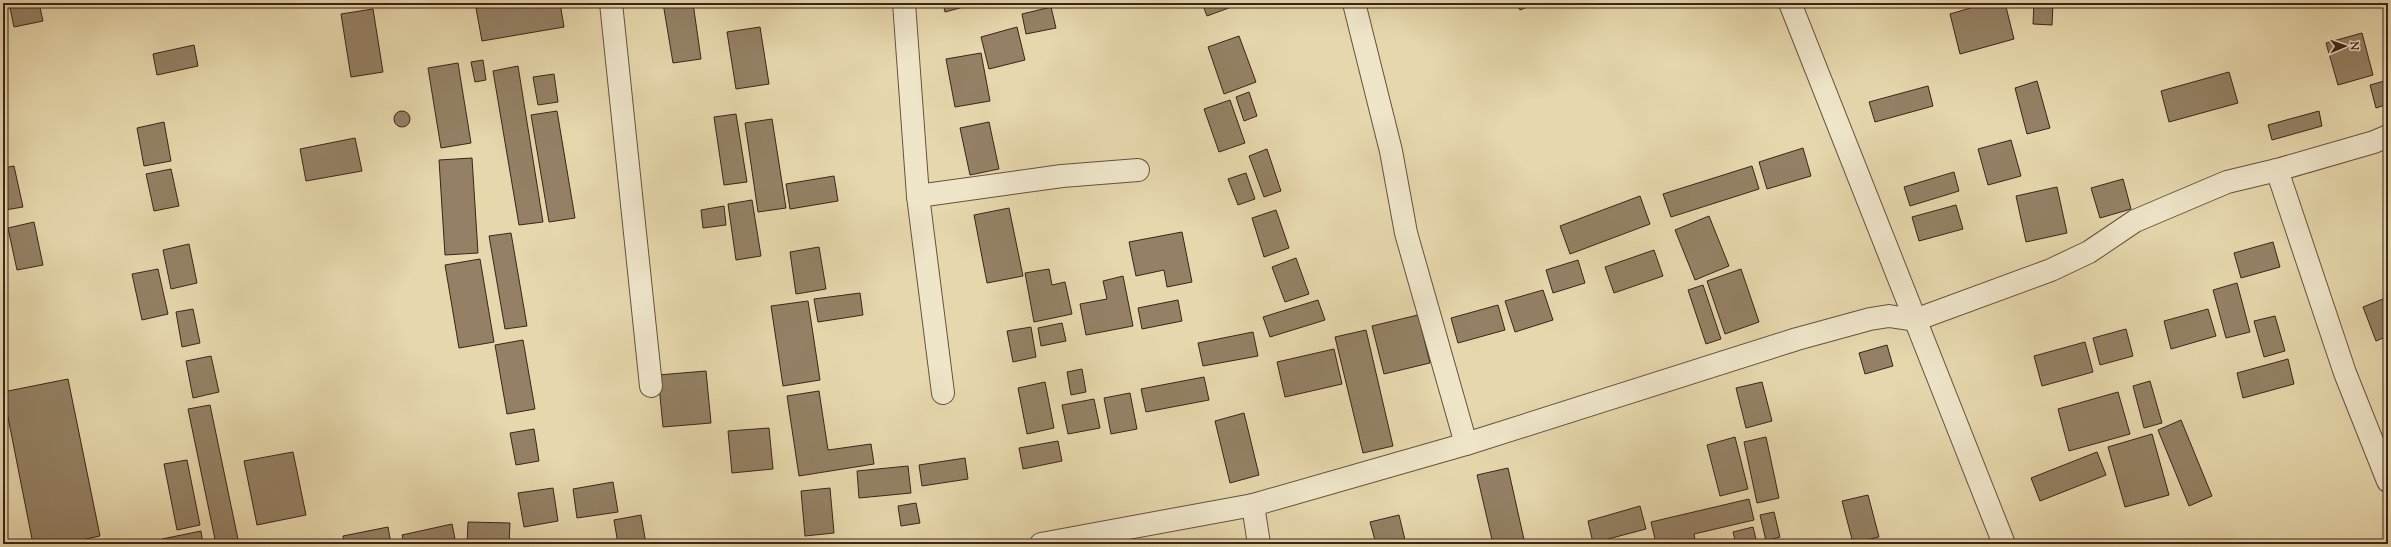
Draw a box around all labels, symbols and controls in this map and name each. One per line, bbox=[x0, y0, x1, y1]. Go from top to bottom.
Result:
north arrow bbox=[2325, 26, 2365, 66]
text: N bbox=[2346, 40, 2362, 51]

